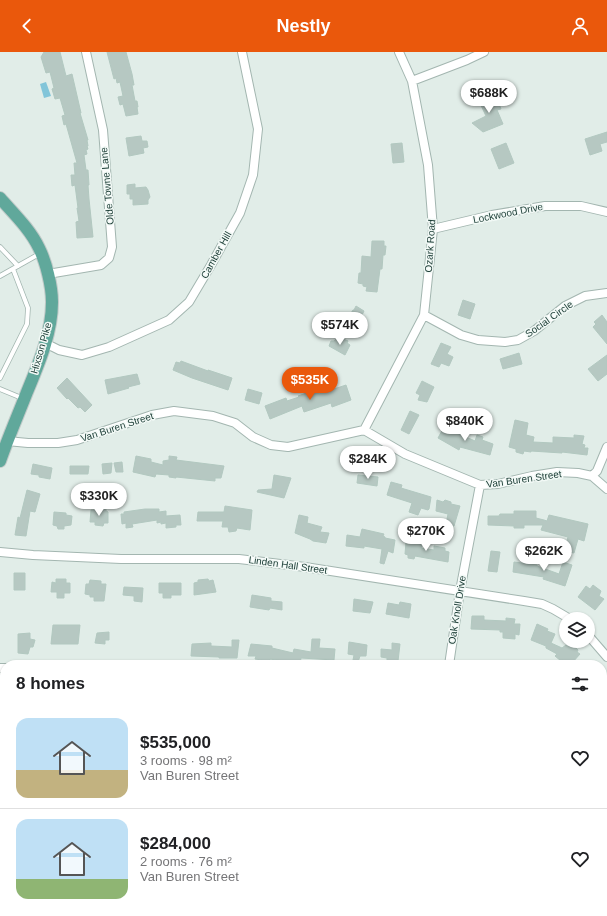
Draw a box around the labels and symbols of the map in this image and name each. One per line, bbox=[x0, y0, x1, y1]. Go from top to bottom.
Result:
pin: $688K bbox=[461, 80, 517, 114]
street label: Olde Towne Lane bbox=[98, 146, 116, 225]
street label: Lockwood Drive bbox=[472, 201, 544, 225]
street label: Ozark Road bbox=[423, 219, 437, 273]
street label: Camber Hill bbox=[199, 229, 233, 281]
street label: Social Circle bbox=[523, 298, 575, 339]
pin: $574K bbox=[312, 312, 368, 346]
street label: Hixson Pike bbox=[28, 321, 54, 375]
pin: $535K bbox=[282, 367, 338, 401]
pin: $840K bbox=[437, 408, 493, 442]
street label: Van Buren Street bbox=[79, 410, 155, 444]
pin: $284K bbox=[340, 446, 396, 480]
street label: Van Buren Street bbox=[486, 468, 563, 490]
pin: $330K bbox=[71, 483, 127, 517]
pin: $270K bbox=[398, 518, 454, 552]
pin: $262K bbox=[516, 538, 572, 572]
street label: Linden Hall Street bbox=[248, 554, 328, 576]
street label: Oak Knoll Drive bbox=[446, 574, 468, 645]

